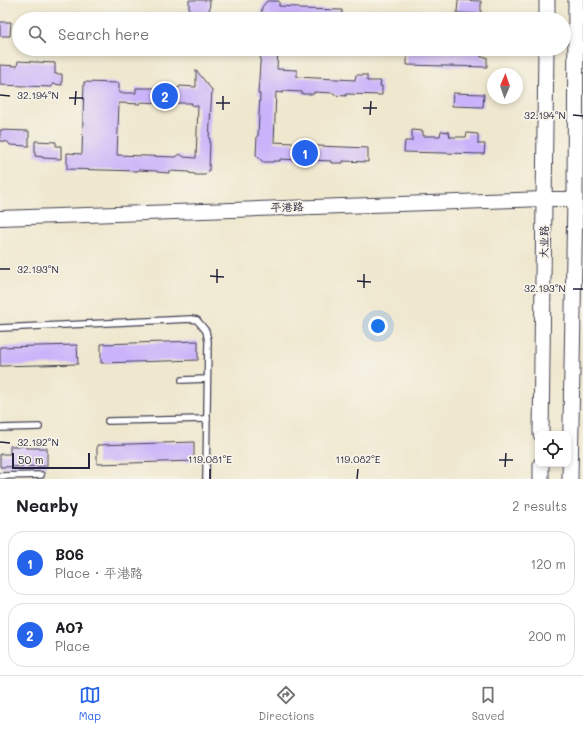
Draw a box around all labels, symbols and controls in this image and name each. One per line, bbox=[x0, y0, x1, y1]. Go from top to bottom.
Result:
search box bbox=[12, 12, 571, 56]
icon: search bbox=[26, 23, 48, 45]
text: Search here bbox=[58, 24, 149, 44]
north arrow bbox=[487, 68, 523, 104]
pin: 2 bbox=[152, 81, 178, 111]
text: 32.194°N bbox=[17, 88, 59, 102]
text: 32.194°N bbox=[524, 108, 566, 122]
pin: 1 bbox=[292, 138, 318, 168]
street label: 平港路 bbox=[270, 198, 304, 215]
street label: 大业路 bbox=[536, 225, 551, 259]
text: 32.193°N bbox=[17, 262, 59, 276]
text: 32.193°N bbox=[524, 281, 566, 295]
your location bbox=[368, 316, 388, 336]
map controls bbox=[535, 431, 571, 467]
button: locate bbox=[535, 431, 571, 467]
text: 32.192°N bbox=[17, 435, 59, 449]
scale bar bbox=[12, 451, 90, 470]
text: 50 m bbox=[18, 452, 44, 467]
text: 119.081°E bbox=[188, 452, 232, 466]
text: 119.082°E bbox=[335, 452, 381, 466]
text: Nearby bbox=[16, 494, 78, 516]
text: 2 results bbox=[512, 497, 567, 514]
text: B06 bbox=[55, 544, 84, 564]
text: 1 bbox=[27, 555, 33, 572]
text: 120 m bbox=[530, 555, 566, 572]
text: Place · 平港路 bbox=[55, 564, 143, 581]
text: A07 bbox=[55, 617, 83, 637]
text: 2 bbox=[26, 627, 34, 644]
text: 200 m bbox=[528, 627, 566, 644]
text: Place bbox=[55, 637, 90, 654]
tab: Map bbox=[79, 684, 101, 723]
tab: Directions bbox=[258, 684, 314, 723]
tab: Saved bbox=[472, 684, 504, 723]

